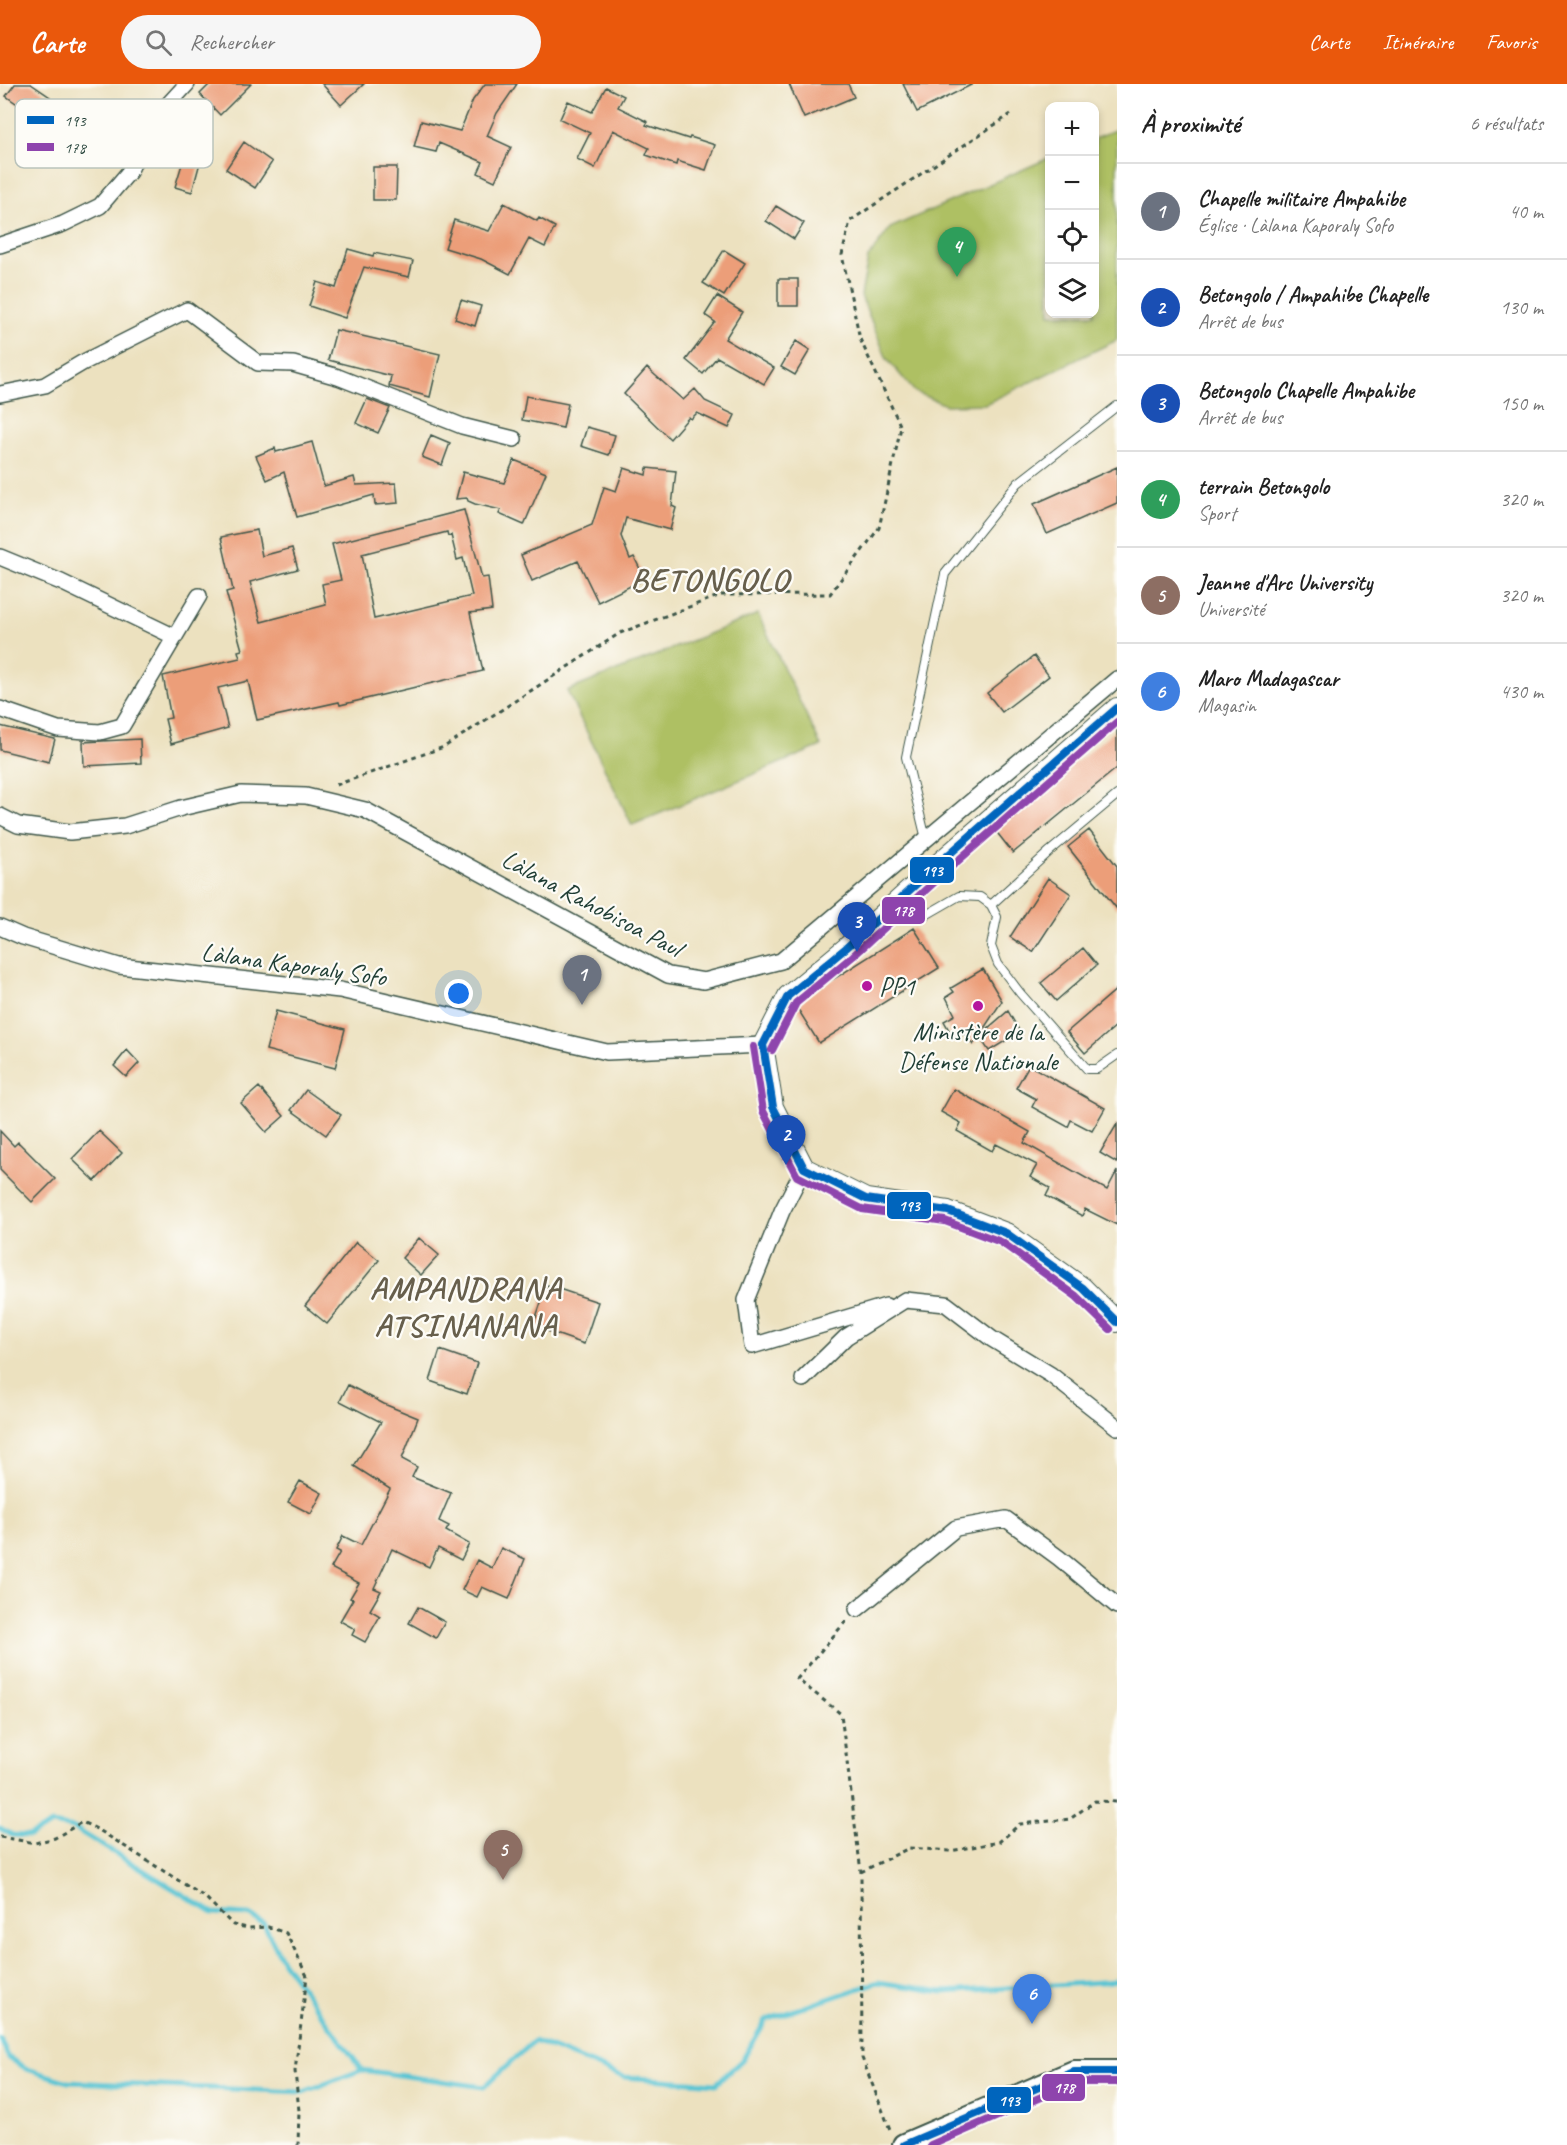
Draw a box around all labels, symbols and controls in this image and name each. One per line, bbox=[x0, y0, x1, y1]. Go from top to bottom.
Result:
search box bbox=[121, 15, 541, 69]
text: Carte bbox=[30, 25, 85, 60]
icon: search bbox=[142, 26, 175, 59]
text: Rechercher bbox=[190, 28, 274, 56]
text: Carte bbox=[1309, 29, 1350, 55]
text: Itinéraire bbox=[1383, 29, 1453, 55]
text: Favoris bbox=[1486, 29, 1537, 55]
legend bbox=[15, 99, 213, 168]
map controls bbox=[1045, 102, 1099, 318]
button: + bbox=[1045, 102, 1099, 156]
text: À proximité bbox=[1141, 107, 1240, 140]
text: 193 bbox=[64, 111, 87, 131]
text: 6 résultats bbox=[1470, 111, 1543, 136]
text: 178 bbox=[64, 138, 87, 158]
button: − bbox=[1045, 156, 1099, 210]
text: Chapelle militaire Ampahibe bbox=[1198, 185, 1405, 213]
text: 1 bbox=[1156, 199, 1165, 224]
text: 40 m bbox=[1509, 199, 1543, 224]
button: locate bbox=[1045, 210, 1099, 264]
text: Église · Làlana Kaporaly Sofo bbox=[1198, 213, 1393, 238]
pin: 4 bbox=[938, 228, 976, 277]
button: layers bbox=[1045, 264, 1099, 318]
text: Betongolo / Ampahibe Chapelle bbox=[1198, 281, 1428, 309]
text: 2 bbox=[1156, 295, 1165, 320]
text: 130 m bbox=[1500, 295, 1543, 320]
text: Arrêt de bus bbox=[1198, 309, 1282, 334]
text: Betongolo Chapelle Ampahibe bbox=[1198, 377, 1414, 405]
text: 3 bbox=[1156, 391, 1165, 416]
text: 150 m bbox=[1500, 391, 1543, 416]
text: Arrêt de bus bbox=[1198, 405, 1282, 430]
text: terrain Betongolo bbox=[1198, 473, 1329, 501]
text: 4 bbox=[1156, 487, 1165, 512]
text: 320 m bbox=[1500, 487, 1543, 512]
text: Sport bbox=[1198, 501, 1236, 526]
district label: BETONGOLO bbox=[631, 559, 792, 600]
text: Jeanne d'Arc University bbox=[1198, 569, 1372, 597]
text: 5 bbox=[1156, 583, 1165, 608]
text: 320 m bbox=[1500, 583, 1543, 608]
text: Université bbox=[1198, 597, 1264, 622]
text: Maro Madagascar bbox=[1198, 665, 1339, 693]
text: 6 bbox=[1156, 679, 1165, 704]
text: 430 m bbox=[1500, 679, 1543, 704]
text: Magasin bbox=[1198, 693, 1256, 718]
street label: Làlana Rahobisoa Paul bbox=[496, 842, 691, 967]
line badge: 193 bbox=[909, 856, 955, 884]
text: 193 bbox=[921, 861, 944, 881]
line badge: 178 bbox=[881, 896, 926, 925]
text: 178 bbox=[892, 901, 916, 921]
pin: 3 bbox=[838, 902, 876, 952]
street label: Làlana Kaporaly Sofo bbox=[199, 935, 390, 994]
pin: 1 bbox=[562, 956, 602, 1005]
place label: PP1 bbox=[879, 970, 916, 1003]
your location bbox=[444, 979, 473, 1008]
marker: PP1 bbox=[860, 979, 874, 993]
marker: Ministère de la Défense Nationale bbox=[971, 999, 985, 1013]
place label: Ministère de la Défense Nationale bbox=[898, 1015, 1060, 1078]
pin: 2 bbox=[766, 1116, 806, 1165]
line badge: 193 bbox=[886, 1191, 932, 1220]
text: 193 bbox=[898, 1196, 921, 1216]
district label: AMPANDRANA ATSINANANA bbox=[370, 1268, 563, 1346]
pin: 5 bbox=[484, 1830, 522, 1880]
pin: 6 bbox=[1012, 1974, 1052, 2024]
line badge: 178 bbox=[1041, 2073, 1086, 2102]
text: 178 bbox=[1053, 2078, 1077, 2098]
line badge: 193 bbox=[986, 2086, 1032, 2114]
text: 193 bbox=[998, 2091, 1021, 2111]

